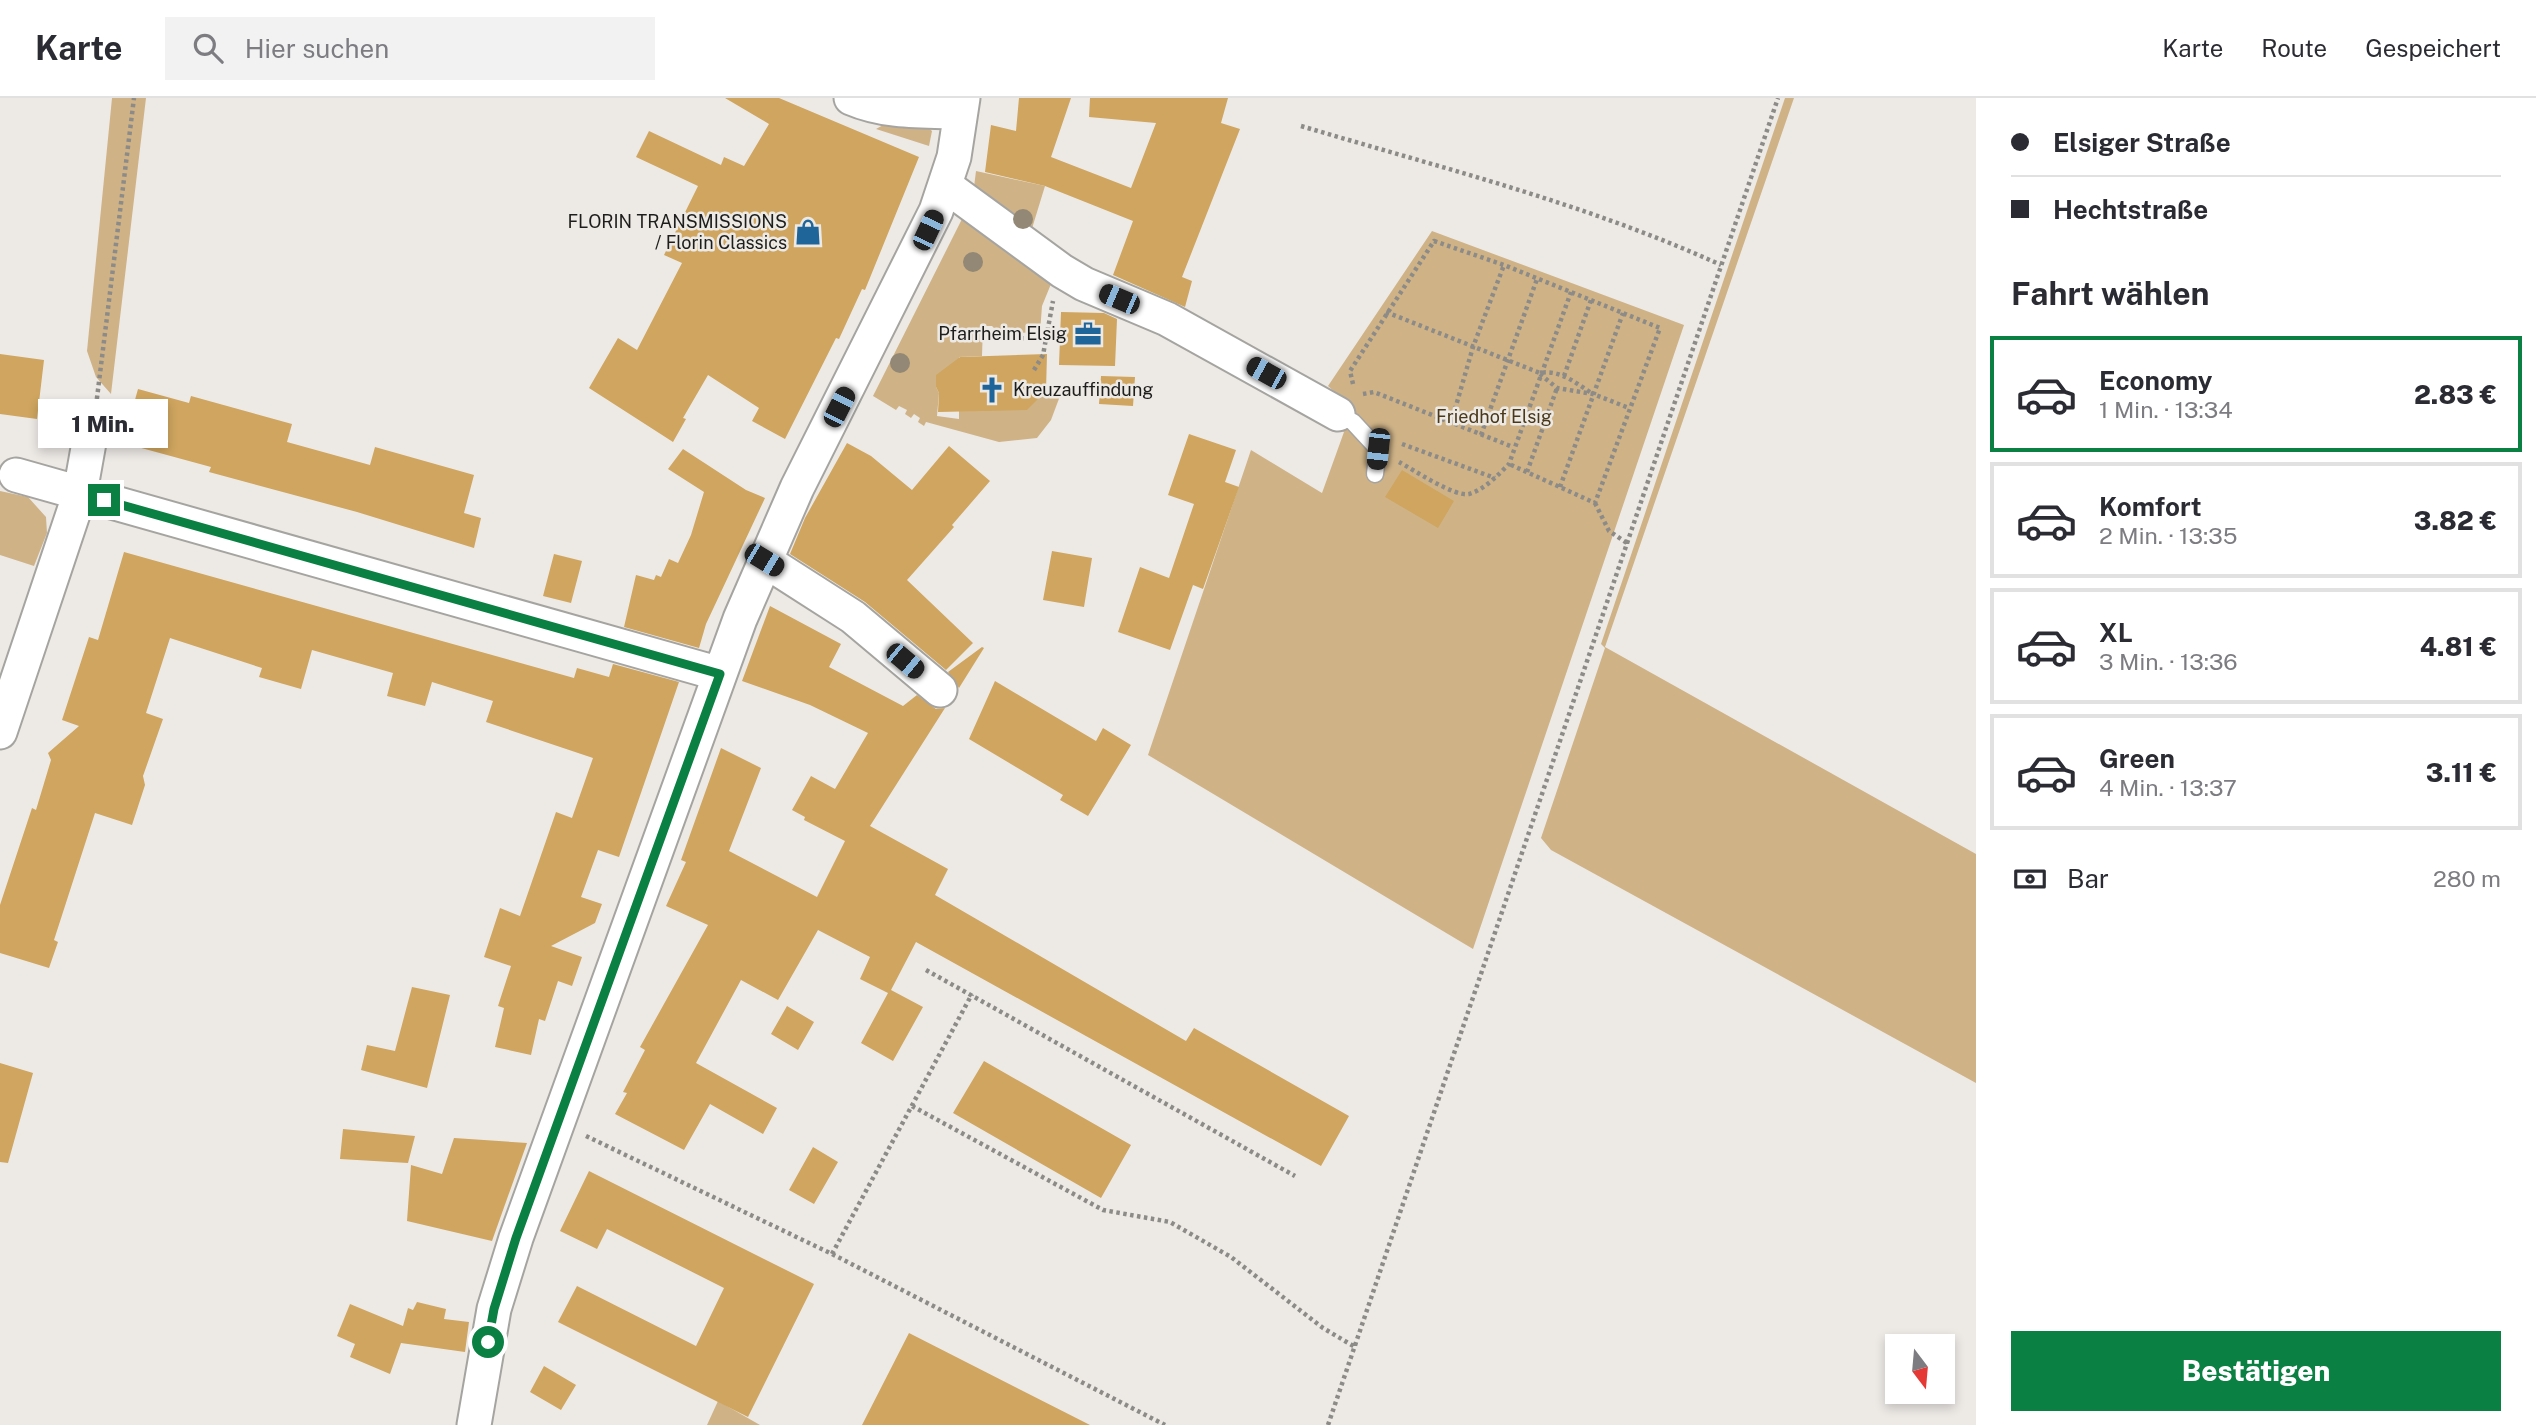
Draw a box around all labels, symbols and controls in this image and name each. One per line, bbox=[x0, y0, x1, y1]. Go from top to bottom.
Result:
search box bbox=[165, 17, 655, 80]
text: Karte bbox=[35, 29, 123, 67]
icon: search bbox=[189, 29, 227, 67]
text: Hier suchen bbox=[245, 33, 389, 64]
text: Karte bbox=[2162, 34, 2223, 62]
text: Route bbox=[2261, 34, 2327, 62]
text: Gespeichert bbox=[2365, 34, 2501, 62]
text: Elsiger Straße bbox=[2053, 127, 2231, 158]
text: Hechtstraße bbox=[2053, 194, 2208, 225]
car bbox=[910, 207, 947, 253]
place label: FLORIN TRANSMISSIONS / Florin Classics bbox=[567, 211, 787, 253]
shop icon: FLORIN TRANSMISSIONS / Florin Classics bbox=[793, 217, 823, 247]
text: Fahrt wählen bbox=[2011, 275, 2210, 312]
car bbox=[1096, 281, 1143, 317]
office icon: Pfarrheim Elsig bbox=[1073, 319, 1103, 349]
place label: Pfarrheim Elsig bbox=[938, 323, 1067, 344]
car bbox=[1243, 354, 1290, 392]
icon: car bbox=[2015, 363, 2078, 426]
text: Economy bbox=[2099, 365, 2212, 396]
church icon: Kreuzauffindung bbox=[977, 375, 1007, 405]
place label: Kreuzauffindung bbox=[1013, 379, 1153, 400]
text: 2.83 € bbox=[2414, 379, 2497, 410]
car bbox=[821, 384, 858, 430]
text: 1 Min. · 13:34 bbox=[2099, 396, 2233, 423]
callout: 1 Min. bbox=[39, 398, 169, 448]
park label: Friedhof Elsig bbox=[1436, 406, 1552, 427]
text: 1 Min. bbox=[71, 410, 135, 437]
car bbox=[1366, 427, 1391, 471]
route end bbox=[88, 484, 120, 516]
icon: car bbox=[2015, 489, 2078, 552]
text: Komfort bbox=[2099, 491, 2201, 522]
text: 3.82 € bbox=[2414, 505, 2497, 536]
text: 2 Min. · 13:35 bbox=[2099, 522, 2237, 549]
car bbox=[741, 540, 788, 580]
icon: car bbox=[2015, 615, 2078, 678]
text: XL bbox=[2099, 617, 2133, 648]
text: 4.81 € bbox=[2420, 631, 2497, 662]
car bbox=[883, 639, 928, 683]
text: 3 Min. · 13:36 bbox=[2099, 648, 2238, 675]
icon: car bbox=[2015, 741, 2078, 804]
text: Green bbox=[2099, 743, 2175, 774]
text: 3.11 € bbox=[2426, 757, 2497, 788]
text: 4 Min. · 13:37 bbox=[2099, 774, 2237, 801]
icon: cash bbox=[2011, 860, 2049, 898]
text: Bar bbox=[2067, 863, 2109, 894]
text: 280 m bbox=[2433, 865, 2501, 892]
route start bbox=[472, 1326, 504, 1358]
button: Bestätigen bbox=[2011, 1331, 2501, 1411]
north arrow bbox=[1885, 1334, 1955, 1404]
map controls bbox=[1885, 1334, 1955, 1404]

